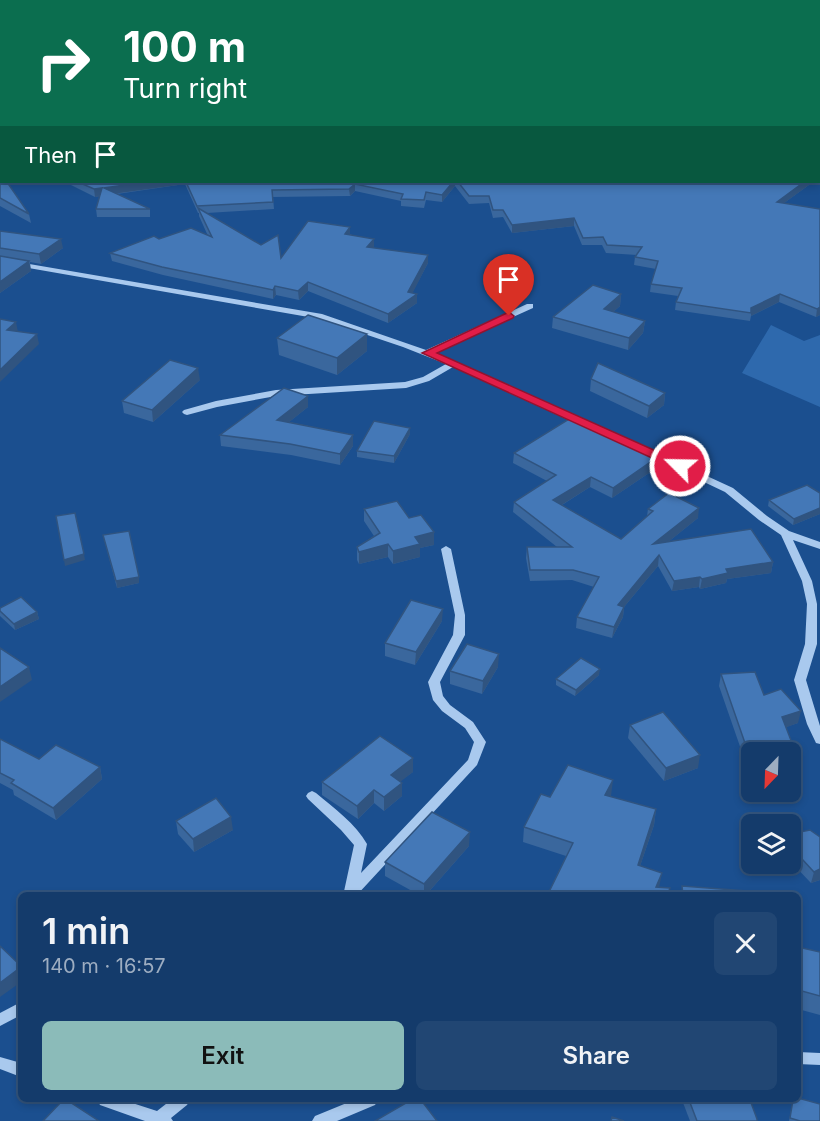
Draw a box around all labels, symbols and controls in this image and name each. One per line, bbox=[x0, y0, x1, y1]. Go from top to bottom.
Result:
text: 100 m bbox=[123, 21, 246, 72]
icon: right bbox=[24, 24, 102, 102]
text: Turn right bbox=[123, 72, 247, 105]
icon: arrive bbox=[89, 138, 122, 171]
text: Then bbox=[24, 142, 77, 168]
pin bbox=[483, 254, 534, 316]
icon: arrive bbox=[492, 263, 525, 296]
position arrow bbox=[648, 434, 712, 498]
north arrow bbox=[741, 742, 801, 802]
map controls bbox=[741, 742, 801, 874]
button: layers bbox=[741, 814, 801, 874]
text: 1 min bbox=[42, 909, 130, 953]
button: close bbox=[714, 912, 777, 975]
text: 140 m · 16:57 bbox=[42, 954, 166, 978]
button: Exit bbox=[42, 1021, 404, 1090]
button: Share bbox=[416, 1021, 777, 1090]

